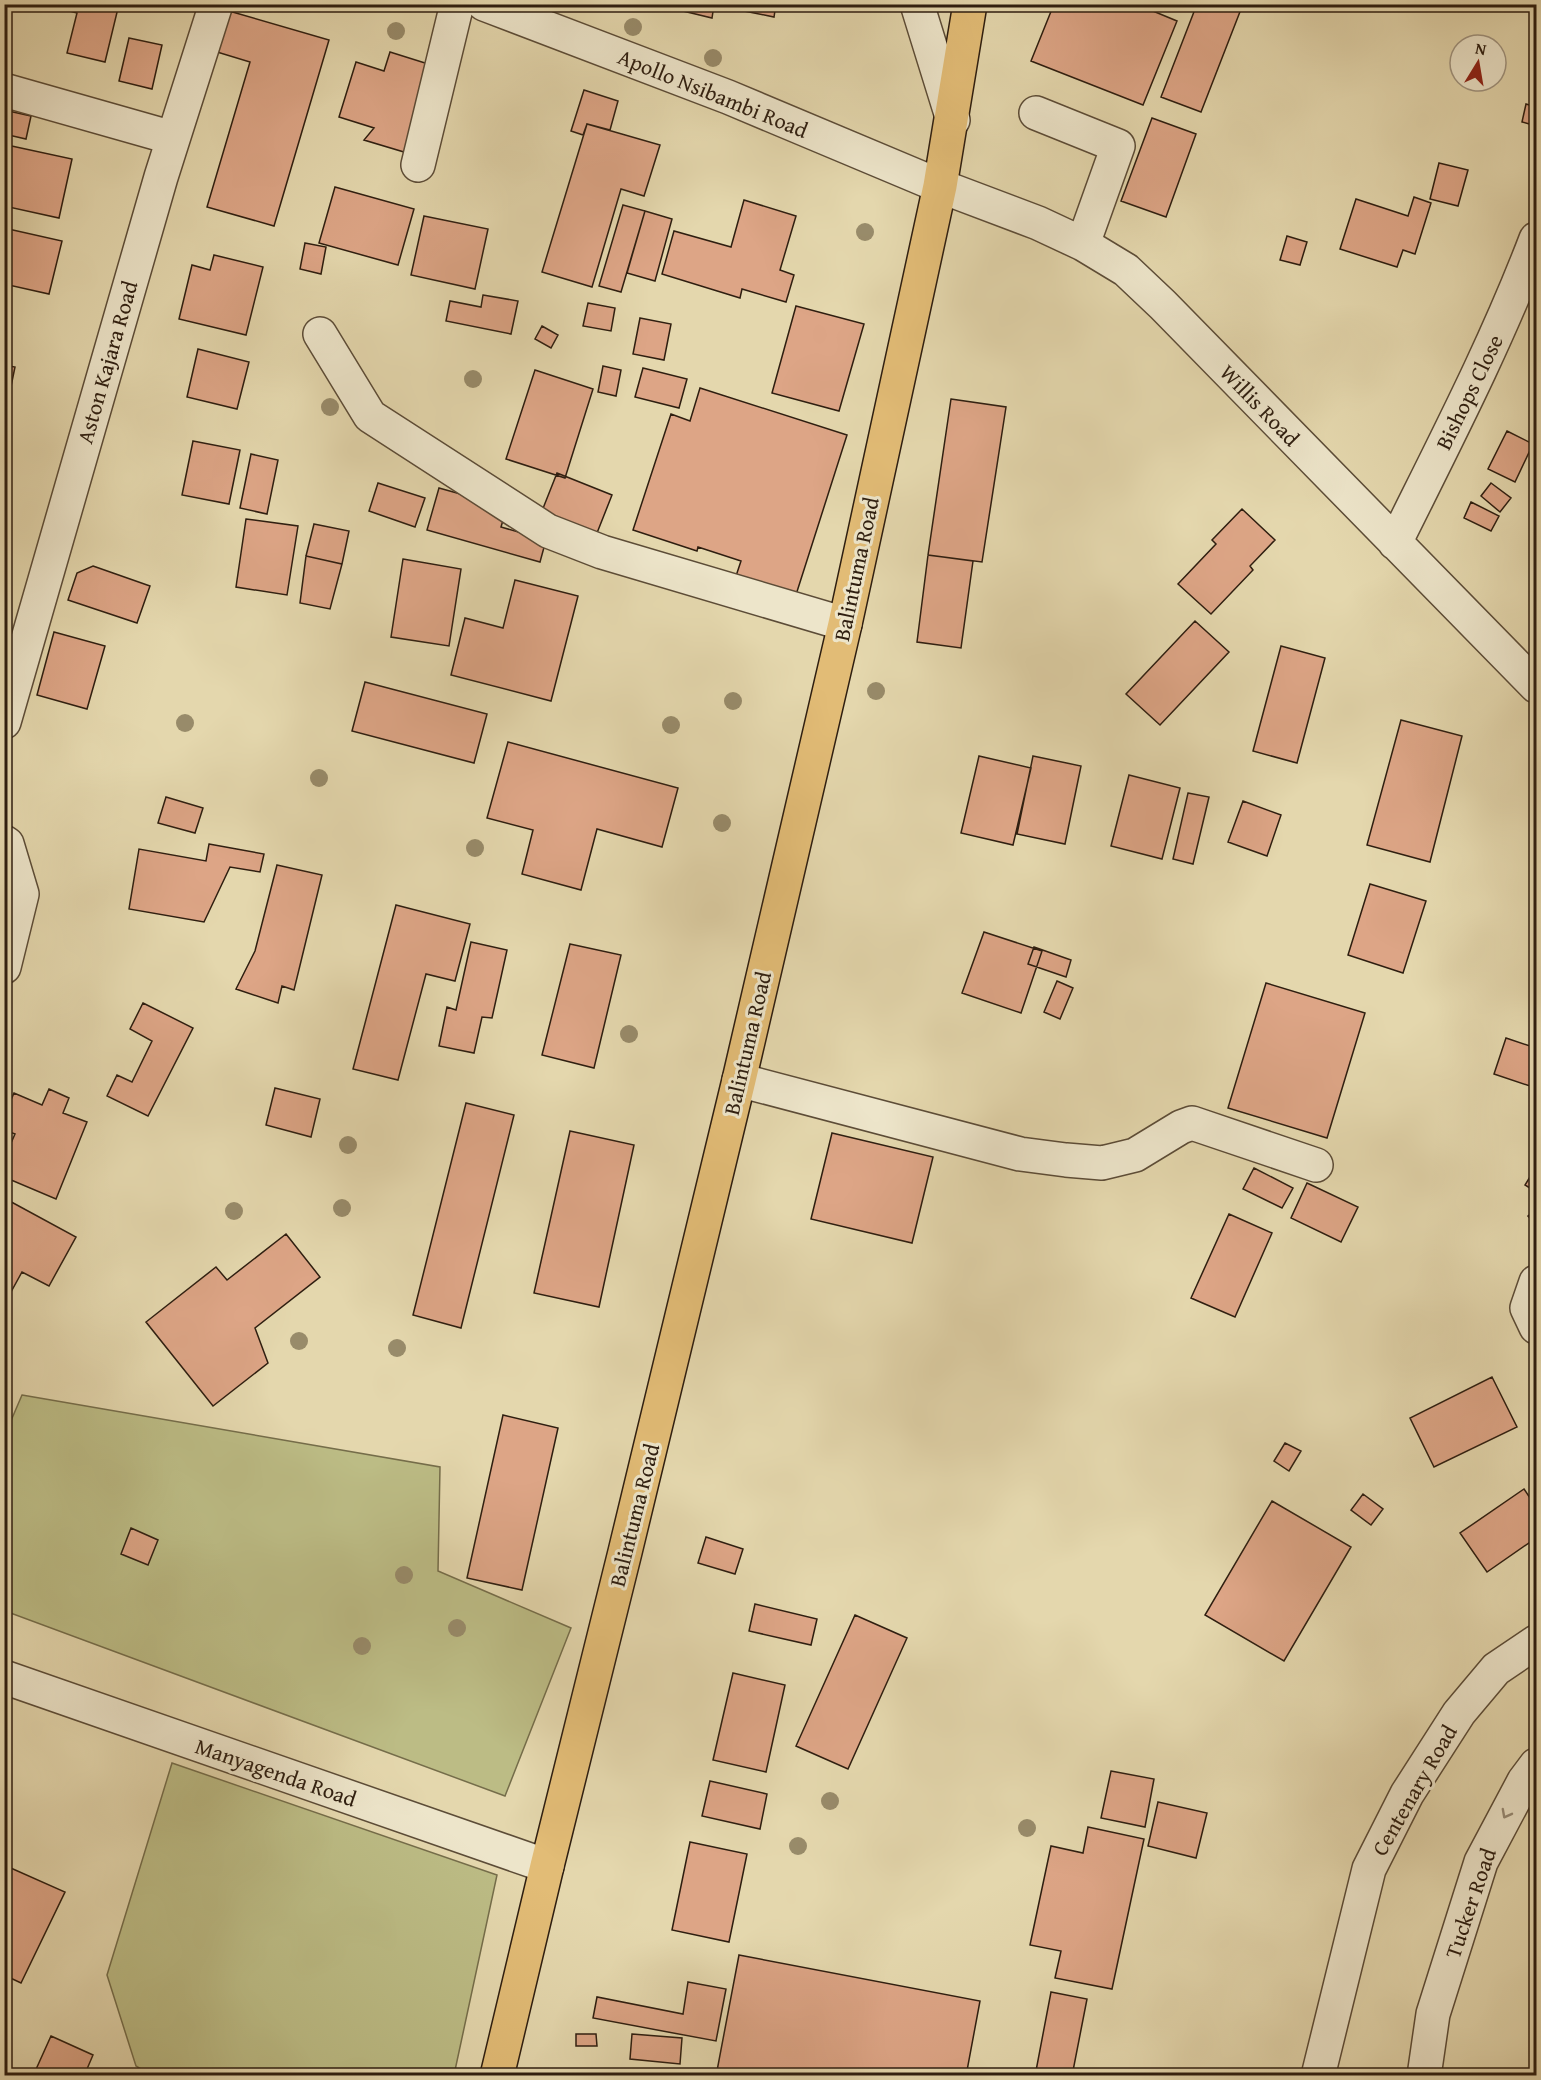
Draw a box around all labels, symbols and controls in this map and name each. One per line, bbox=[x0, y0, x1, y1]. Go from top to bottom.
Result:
north arrow bbox=[1448, 33, 1508, 93]
text: N bbox=[1473, 35, 1489, 61]
street label: Apollo Nsibambi Road bbox=[613, 40, 813, 146]
street label: Aston Kajara Road bbox=[68, 277, 146, 447]
street label: Bishops Close bbox=[1427, 329, 1511, 455]
street label: Willis Road bbox=[1213, 357, 1307, 453]
street label: Balintuma Road bbox=[825, 494, 887, 644]
street label: Balintuma Road bbox=[715, 968, 779, 1118]
street label: Balintuma Road bbox=[601, 1440, 667, 1590]
street label: Centenary Road bbox=[1364, 1718, 1465, 1861]
street label: Manyagenda Road bbox=[191, 1729, 361, 1815]
one-way arrow bbox=[1502, 1808, 1513, 1819]
street label: Tucker Road bbox=[1436, 1843, 1504, 1962]

